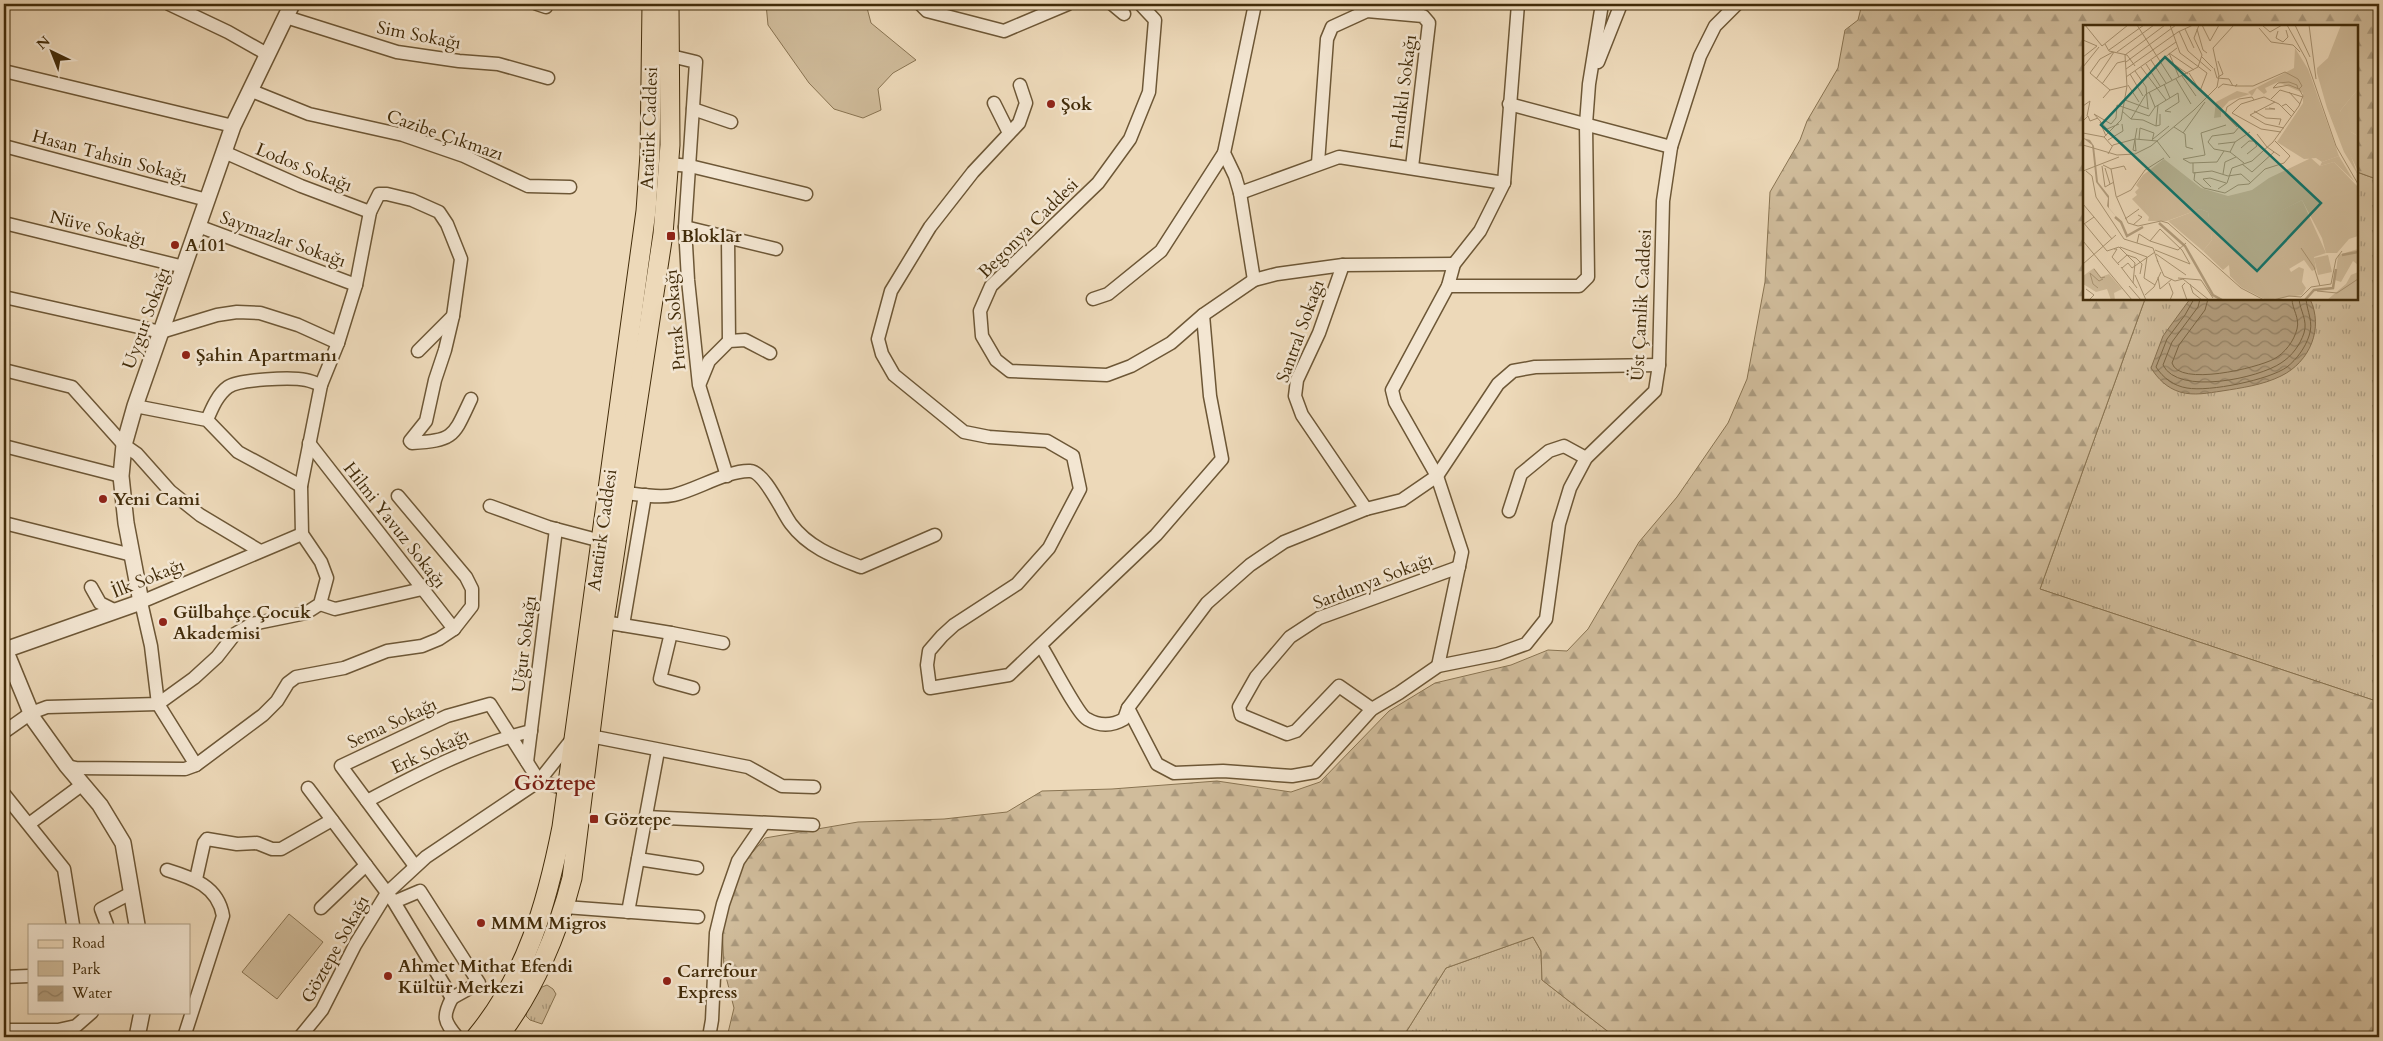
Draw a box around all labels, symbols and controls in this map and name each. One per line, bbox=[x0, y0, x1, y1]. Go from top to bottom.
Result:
street label: Sim Sokağı bbox=[375, 15, 463, 56]
inset map bbox=[2083, 25, 2358, 300]
north arrow bbox=[28, 28, 78, 78]
text: N bbox=[33, 32, 54, 54]
street label: Fındıklı Sokağı bbox=[1384, 33, 1423, 151]
street label: Atatürk Caddesi bbox=[635, 66, 664, 190]
place label: Şok bbox=[1061, 92, 1093, 117]
marker: Şok bbox=[1045, 98, 1057, 110]
street label: Cazibe Çıkmazı bbox=[383, 104, 507, 167]
street label: Hasan Tahsin Sokağı bbox=[29, 124, 190, 189]
street label: Lodos Sokağı bbox=[252, 137, 356, 198]
street label: Begonya Caddesi bbox=[973, 173, 1084, 284]
street label: Nüve Sokağı bbox=[47, 204, 149, 253]
street label: Saymazlar Sokağı bbox=[216, 205, 349, 274]
place label: Bloklar bbox=[681, 224, 742, 249]
street label: Üst Çamlik Caddesi bbox=[1625, 228, 1658, 382]
marker: Bloklar bbox=[665, 230, 677, 242]
place label: A101 bbox=[185, 233, 226, 258]
marker: A101 bbox=[169, 239, 181, 251]
street label: Uygur Sokağı bbox=[116, 264, 176, 373]
street label: Pıtrak Sokağı bbox=[659, 268, 692, 372]
street label: Santral Sokağı bbox=[1270, 276, 1331, 386]
place label: Şahin Apartmanı bbox=[196, 343, 337, 368]
marker: Şahin Apartmanı bbox=[180, 349, 192, 361]
street label: Hilmi Yavuz Sokağı bbox=[337, 457, 452, 594]
street label: Atatürk Caddesi bbox=[582, 468, 623, 593]
place label: Yeni Cami bbox=[113, 487, 201, 512]
marker: Yeni Cami bbox=[97, 493, 109, 505]
street label: Sardunya Sokağı bbox=[1310, 547, 1437, 616]
street label: İlk Sokağı bbox=[108, 553, 188, 604]
street label: Uğur Sokağı bbox=[506, 594, 543, 694]
place label: Gülbahçe Çocuk Akademisi bbox=[173, 600, 312, 646]
marker: Gülbahçe Çocuk Akademisi bbox=[157, 616, 169, 628]
street label: Sema Sokağı bbox=[343, 692, 441, 755]
street label: Erk Sokağı bbox=[387, 722, 473, 780]
district label: Göztepe bbox=[514, 768, 596, 798]
place label: Göztepe bbox=[604, 807, 672, 832]
marker: Göztepe bbox=[588, 813, 600, 825]
street label: Göztepe Sokağı bbox=[295, 891, 375, 1008]
place label: MMM Migros bbox=[491, 911, 606, 936]
marker: MMM Migros bbox=[475, 917, 487, 929]
legend bbox=[28, 924, 190, 1014]
text: Road bbox=[72, 933, 105, 953]
place label: Ahmet Mithat Efendi Kültür Merkezi bbox=[398, 954, 573, 1000]
text: Park bbox=[72, 959, 101, 979]
place label: Carrefour Express bbox=[677, 959, 758, 1005]
marker: Ahmet Mithat Efendi Kültür Merkezi bbox=[382, 970, 394, 982]
marker: Carrefour Express bbox=[661, 975, 673, 987]
text: Water bbox=[71, 983, 113, 1003]

